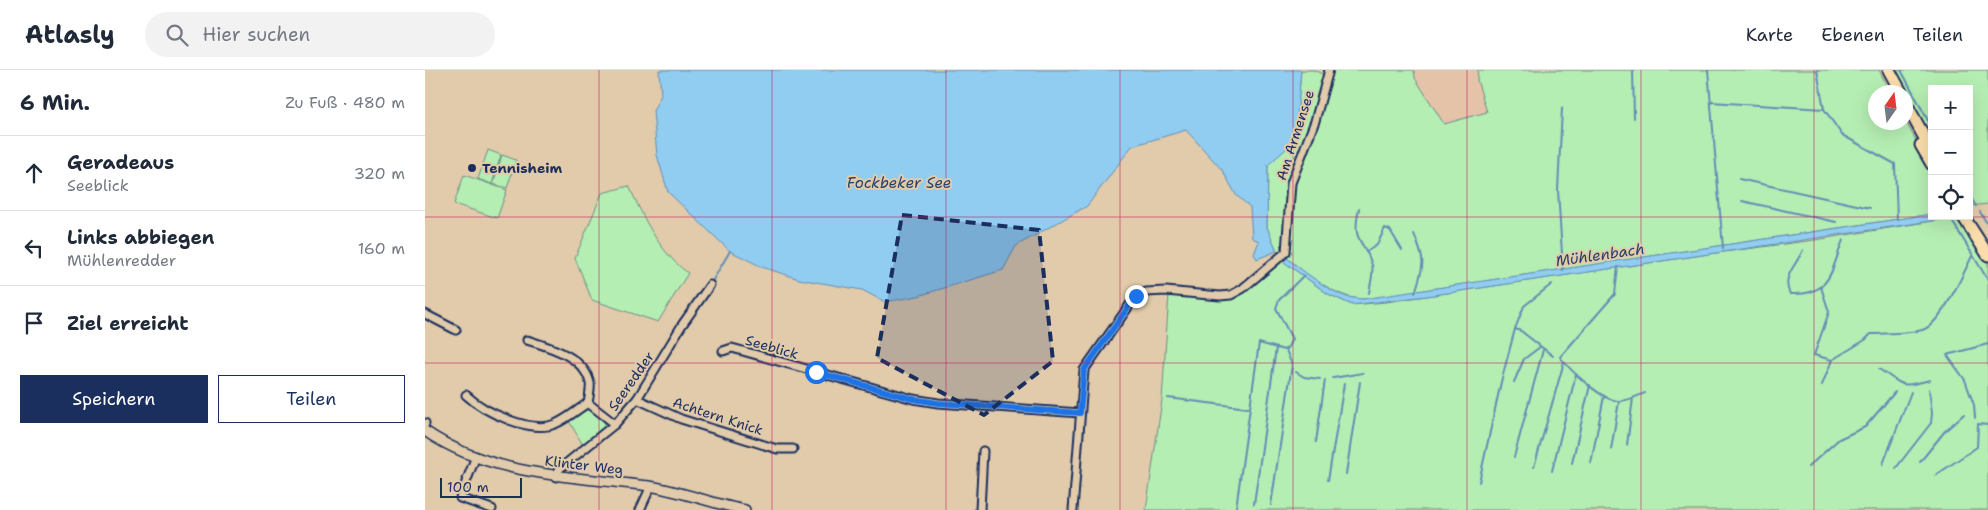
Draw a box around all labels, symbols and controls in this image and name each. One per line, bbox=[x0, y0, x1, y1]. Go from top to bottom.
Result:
search box bbox=[145, 12, 495, 57]
text: Atlasly bbox=[25, 19, 115, 51]
icon: search bbox=[163, 21, 191, 49]
text: Hier suchen bbox=[203, 22, 310, 47]
text: Karte bbox=[1746, 23, 1793, 47]
text: Ebenen bbox=[1821, 23, 1885, 47]
text: Teilen bbox=[1913, 23, 1963, 47]
north arrow bbox=[1868, 85, 1913, 130]
map controls bbox=[1928, 85, 1973, 220]
button: + bbox=[1928, 85, 1973, 130]
street label: Am Armensee bbox=[1272, 88, 1318, 182]
text: 6 Min. bbox=[20, 89, 90, 117]
text: Zu Fuß · 480 m bbox=[285, 92, 405, 113]
button: − bbox=[1928, 130, 1973, 175]
text: Geradeaus bbox=[67, 150, 174, 175]
icon: ahead bbox=[20, 159, 48, 187]
place label: Tennisheim bbox=[482, 159, 562, 177]
marker: Tennisheim bbox=[466, 162, 478, 174]
text: 320 m bbox=[354, 163, 405, 184]
water label: Fockbeker See bbox=[847, 173, 951, 193]
text: Seeblick bbox=[67, 175, 129, 196]
button: locate bbox=[1928, 175, 1973, 220]
text: Links abbiegen bbox=[67, 225, 214, 250]
icon: left bbox=[20, 234, 48, 262]
text: 160 m bbox=[358, 238, 405, 259]
water label: Mühlenbach bbox=[1554, 239, 1646, 271]
text: Mühlenredder bbox=[67, 250, 176, 271]
route end bbox=[1125, 285, 1148, 308]
icon: arrive bbox=[20, 309, 48, 337]
text: Ziel erreicht bbox=[67, 311, 188, 336]
street label: Seeblick bbox=[744, 331, 800, 363]
street label: Seeredder bbox=[604, 347, 658, 414]
route start bbox=[805, 361, 828, 384]
button: Speichern bbox=[20, 375, 208, 423]
button: Teilen bbox=[218, 375, 405, 423]
street label: Achtern Knick bbox=[670, 393, 766, 439]
street label: Klinter Weg bbox=[544, 451, 624, 479]
scale bar bbox=[440, 475, 523, 498]
text: 100 m bbox=[447, 478, 489, 496]

